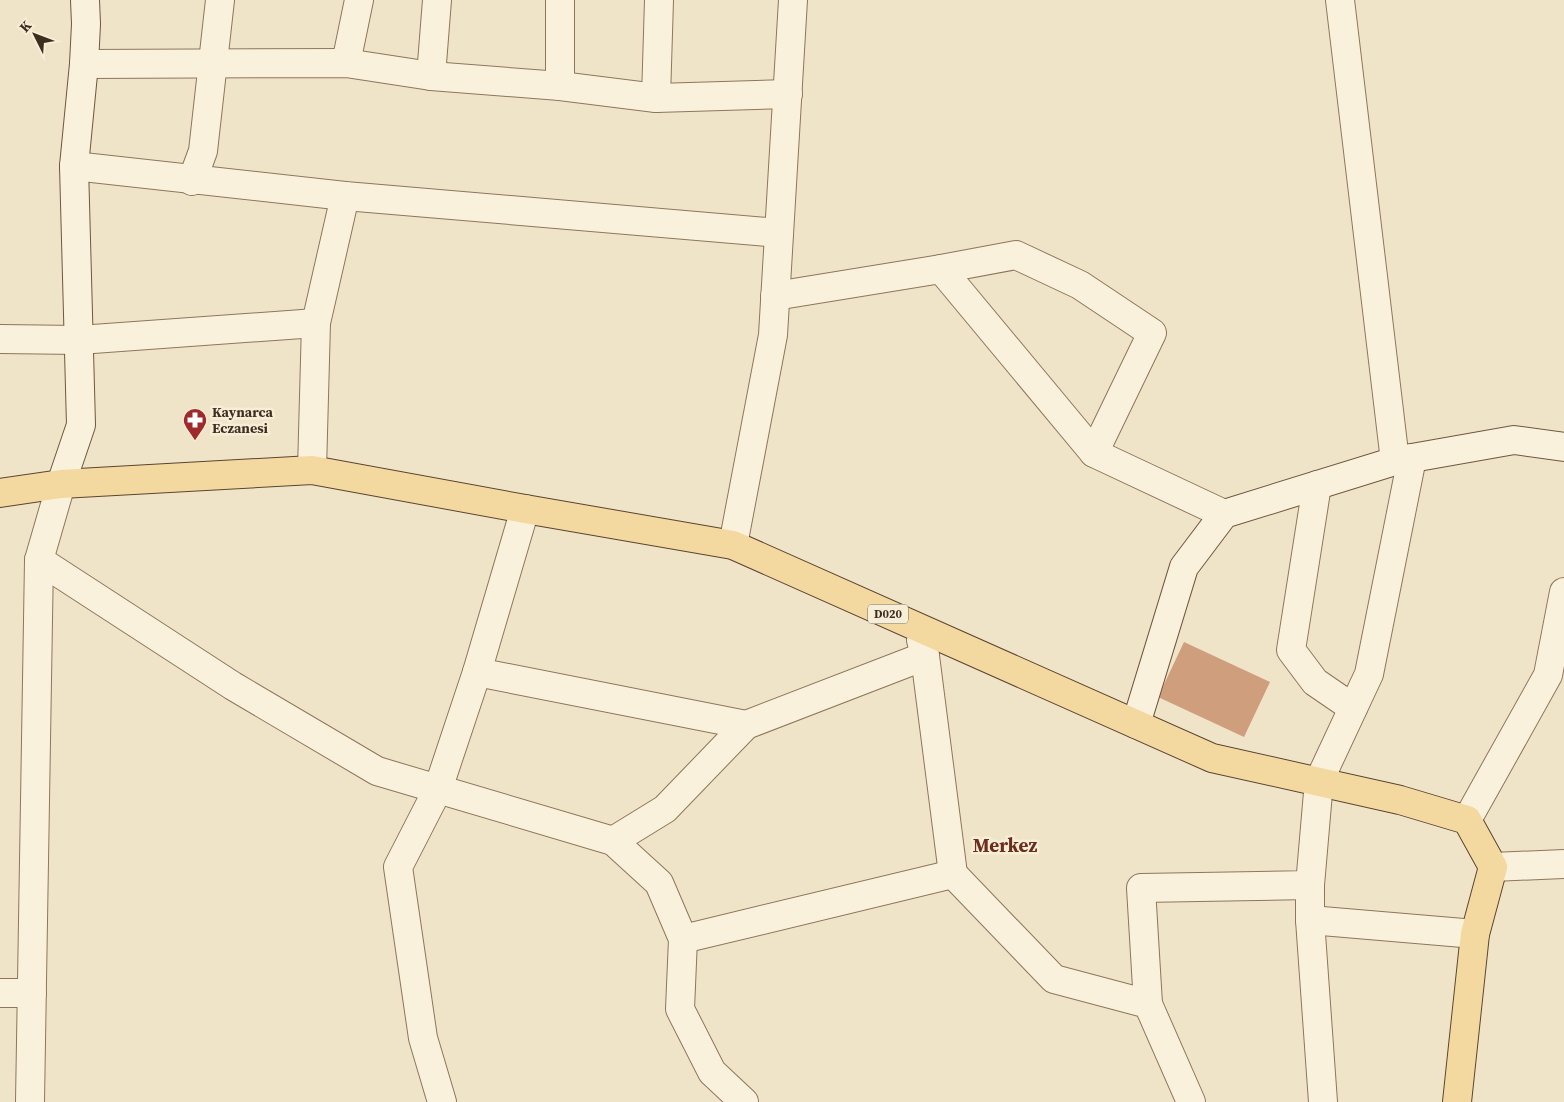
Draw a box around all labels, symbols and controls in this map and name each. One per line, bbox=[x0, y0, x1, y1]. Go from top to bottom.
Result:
north arrow bbox=[10, 10, 60, 60]
text: K bbox=[15, 16, 36, 37]
place label: Kaynarca Eczanesi bbox=[212, 402, 274, 438]
pharmacy icon: Kaynarca Eczanesi bbox=[182, 407, 208, 441]
road number: D020 bbox=[868, 604, 908, 624]
district label: Merkez bbox=[973, 832, 1037, 858]

